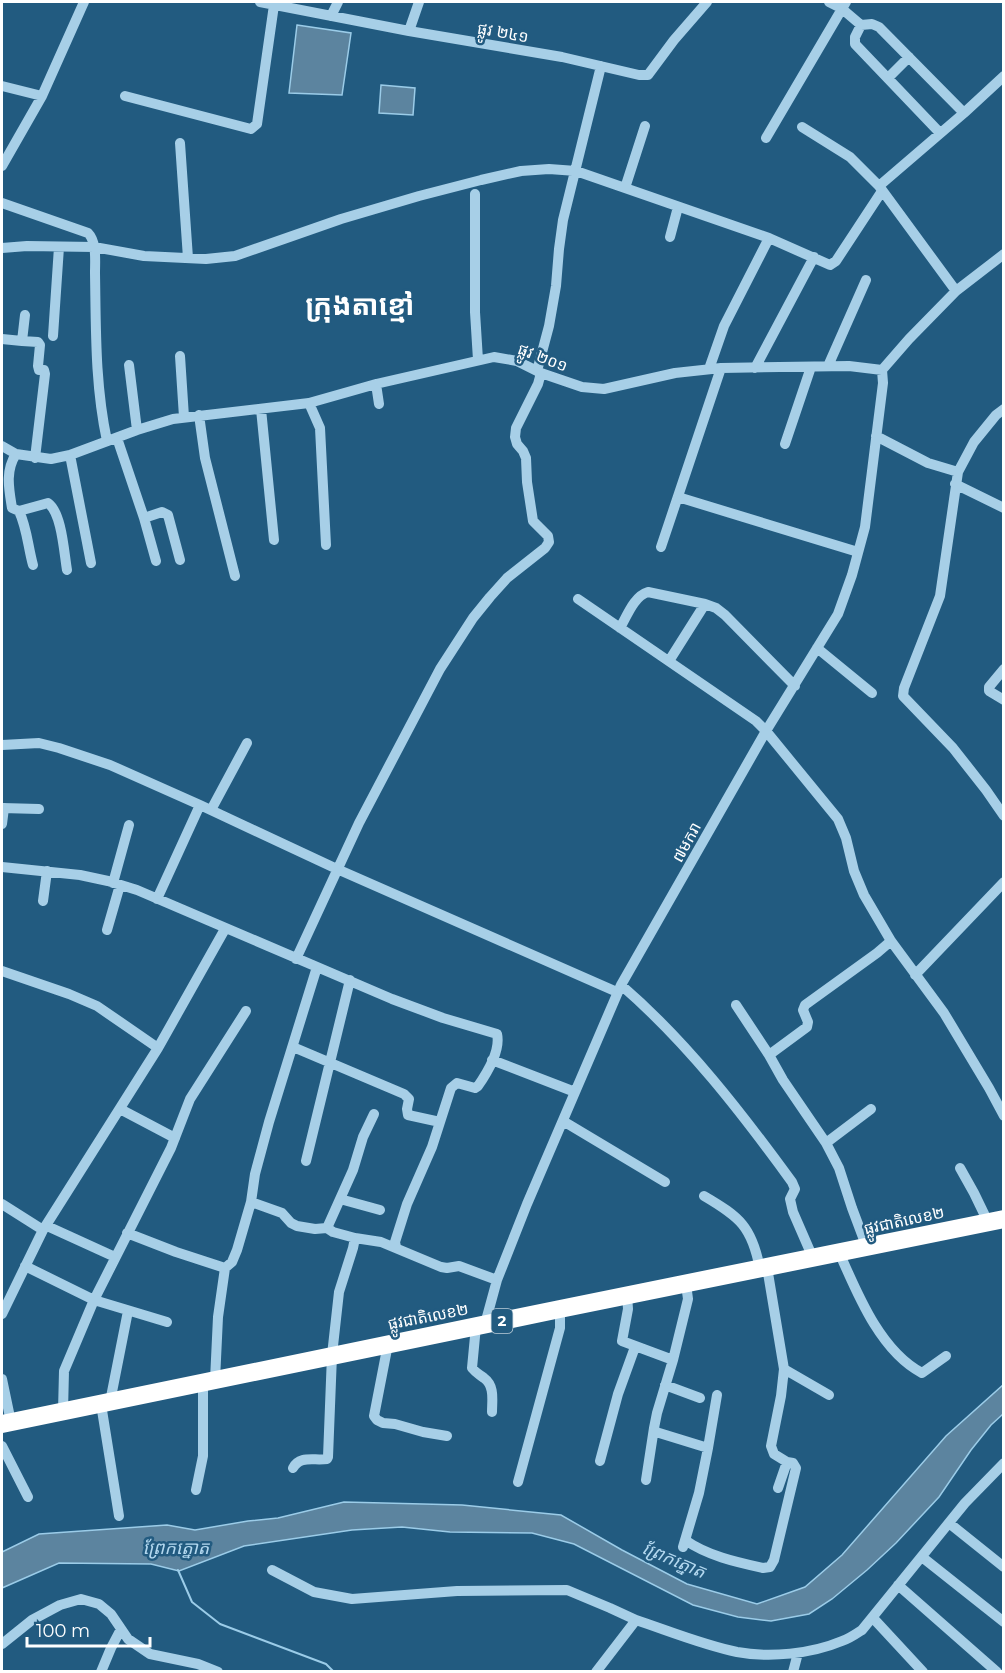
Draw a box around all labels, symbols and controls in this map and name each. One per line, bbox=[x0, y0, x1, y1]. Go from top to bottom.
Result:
street label: ផ្លូវ ២៤១ bbox=[475, 19, 530, 51]
district label: ក្រុងតាខ្មៅ bbox=[306, 288, 414, 323]
street label: ផ្លូវ ២០១ bbox=[513, 339, 570, 380]
street label: ៧មករា bbox=[668, 819, 705, 866]
street label: ផ្លូវជាតិលេខ២ bbox=[862, 1203, 947, 1243]
street label: ផ្លូវជាតិលេខ២ bbox=[386, 1299, 471, 1338]
road number: 2 bbox=[492, 1309, 512, 1333]
water label: ព្រែកត្នោត bbox=[143, 1537, 211, 1559]
water label: ព្រែកត្នោត bbox=[639, 1537, 710, 1584]
scale bar bbox=[27, 1610, 150, 1648]
text: 100 m bbox=[36, 1620, 90, 1642]

